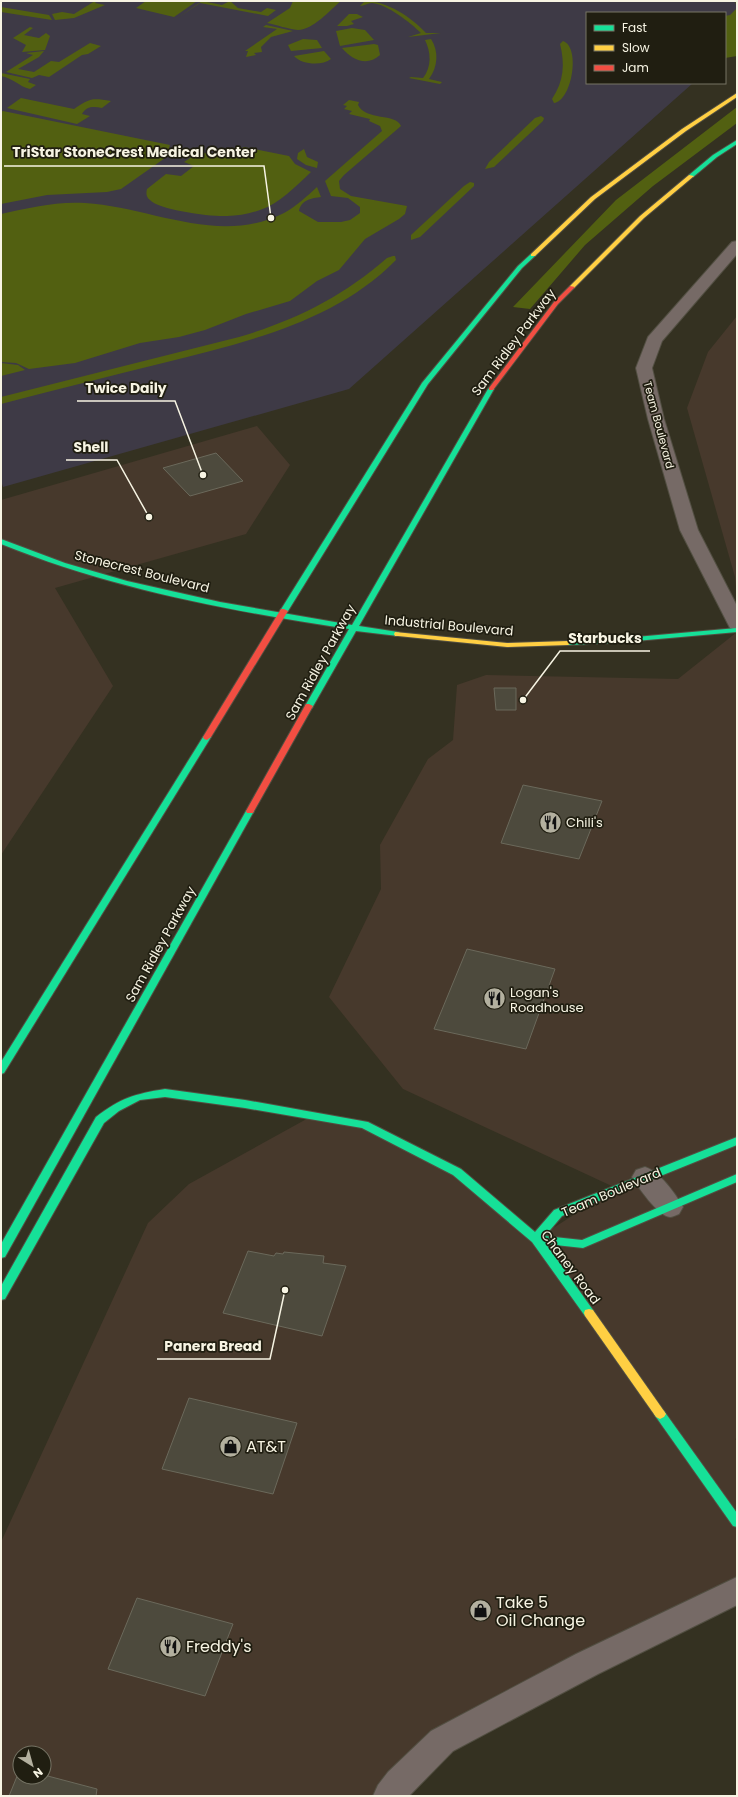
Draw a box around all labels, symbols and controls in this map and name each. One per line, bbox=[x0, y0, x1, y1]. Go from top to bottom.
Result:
legend bbox=[586, 12, 726, 84]
text: Fast bbox=[622, 19, 647, 36]
text: Slow bbox=[622, 39, 650, 56]
text: Jam bbox=[622, 59, 649, 76]
callout: TriStar StoneCrest Medical Center bbox=[4, 140, 264, 166]
text: TriStar StoneCrest Medical Center bbox=[12, 142, 256, 162]
street label: Sam Ridley Parkway bbox=[467, 284, 560, 400]
callout: Twice Daily bbox=[77, 375, 175, 401]
text: Twice Daily bbox=[85, 378, 167, 398]
street label: Team Boulevard bbox=[640, 379, 678, 471]
callout: Shell bbox=[66, 434, 117, 460]
text: Shell bbox=[74, 437, 108, 457]
street label: Stonecrest Boulevard bbox=[72, 546, 211, 597]
street label: Sam Ridley Parkway bbox=[281, 600, 361, 724]
street label: Industrial Boulevard bbox=[384, 610, 514, 641]
callout: Starbucks bbox=[560, 625, 650, 651]
text: Starbucks bbox=[568, 628, 642, 648]
restaurant icon: Chili's bbox=[538, 809, 564, 835]
place label: Chili's bbox=[566, 813, 603, 832]
street label: Sam Ridley Parkway bbox=[121, 882, 201, 1006]
place label: Logan's Roadhouse bbox=[510, 983, 584, 1017]
restaurant icon: Logan's Roadhouse bbox=[482, 986, 508, 1012]
street label: Team Boulevard bbox=[559, 1163, 664, 1222]
street label: Chaney Road bbox=[536, 1226, 605, 1308]
callout: Panera Bread bbox=[157, 1333, 270, 1359]
text: Panera Bread bbox=[164, 1336, 262, 1356]
shop icon: AT&T bbox=[217, 1433, 243, 1459]
place label: AT&T bbox=[246, 1435, 286, 1458]
place label: Take 5 Oil Change bbox=[496, 1591, 585, 1632]
shop icon: Take 5 Oil Change bbox=[468, 1598, 494, 1624]
restaurant icon: Freddy's bbox=[158, 1633, 184, 1659]
place label: Freddy's bbox=[186, 1635, 252, 1658]
north arrow bbox=[12, 1745, 52, 1785]
text: N bbox=[30, 1764, 46, 1782]

